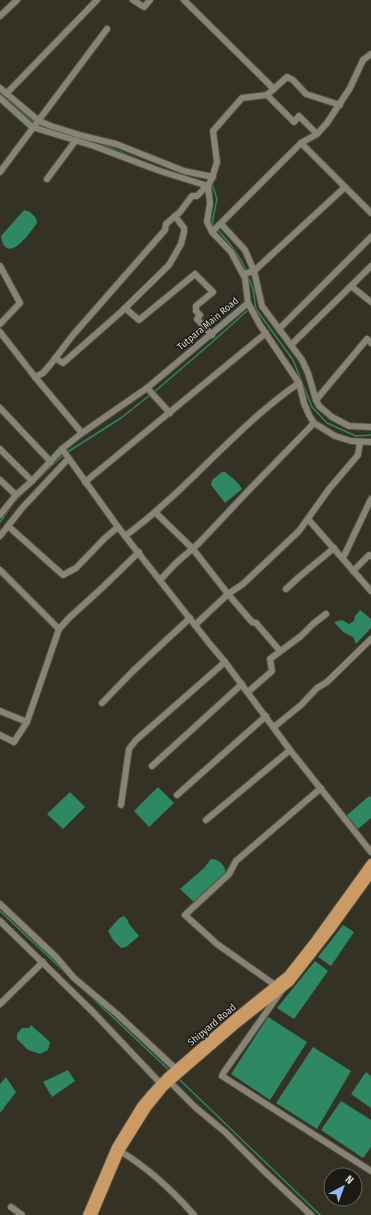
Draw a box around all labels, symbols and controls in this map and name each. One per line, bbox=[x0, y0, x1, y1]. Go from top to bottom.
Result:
street label: Tutpara Main Road bbox=[175, 295, 241, 353]
street label: Shipyard Road bbox=[186, 1001, 238, 1049]
north arrow bbox=[323, 1167, 363, 1207]
text: N bbox=[342, 1173, 356, 1187]

